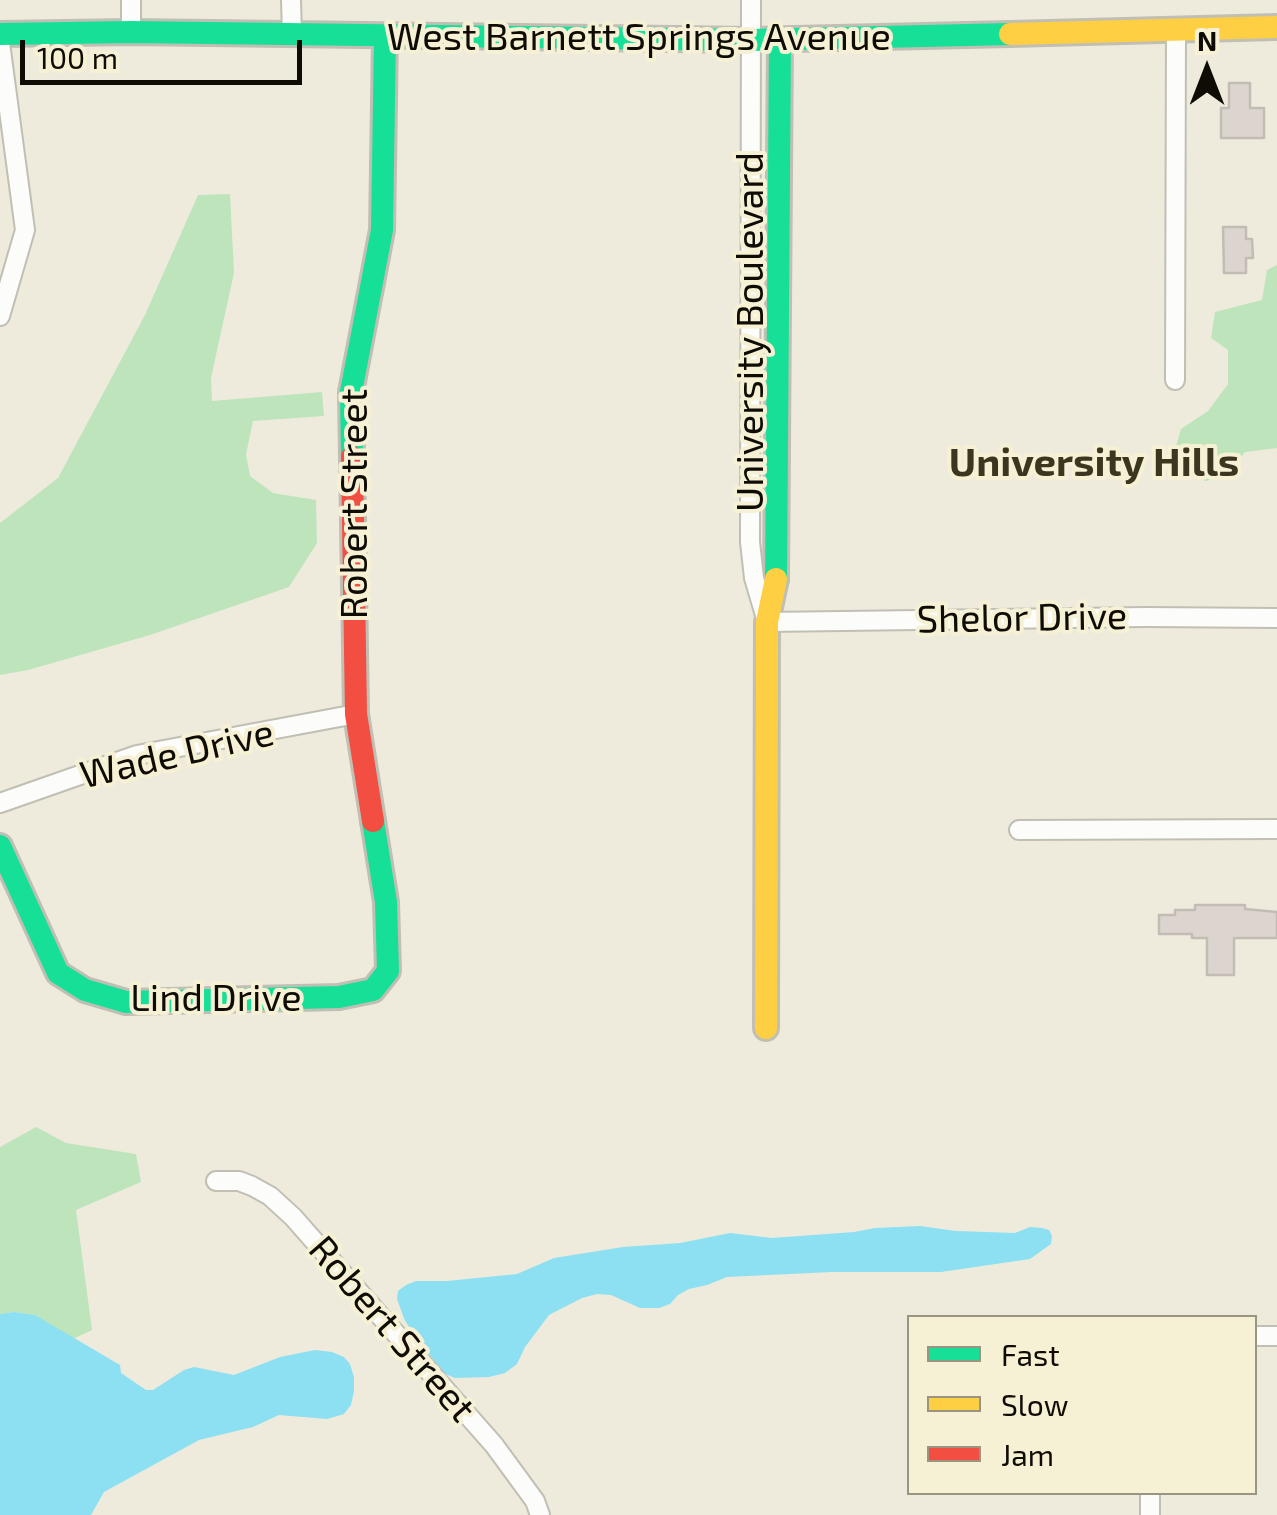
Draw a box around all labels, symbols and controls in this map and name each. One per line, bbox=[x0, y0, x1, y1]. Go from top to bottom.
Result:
street label: West Barnett Springs Avenue bbox=[387, 14, 891, 60]
scale bar bbox=[25, 20, 308, 82]
north arrow bbox=[1157, 20, 1257, 120]
text: N bbox=[1197, 23, 1217, 57]
text: 100 m bbox=[37, 39, 118, 75]
street label: University Boulevard bbox=[727, 152, 773, 512]
street label: Robert Street bbox=[331, 389, 377, 619]
district label: University Hills bbox=[949, 439, 1239, 487]
street label: Shelor Drive bbox=[916, 593, 1128, 643]
street label: Wade Drive bbox=[76, 710, 278, 798]
street label: Lind Drive bbox=[130, 975, 302, 1021]
street label: Robert Street bbox=[299, 1227, 485, 1431]
legend bbox=[907, 1315, 1257, 1495]
text: Fast bbox=[1001, 1336, 1060, 1372]
text: Slow bbox=[1001, 1386, 1068, 1422]
text: Jam bbox=[1001, 1436, 1054, 1472]

